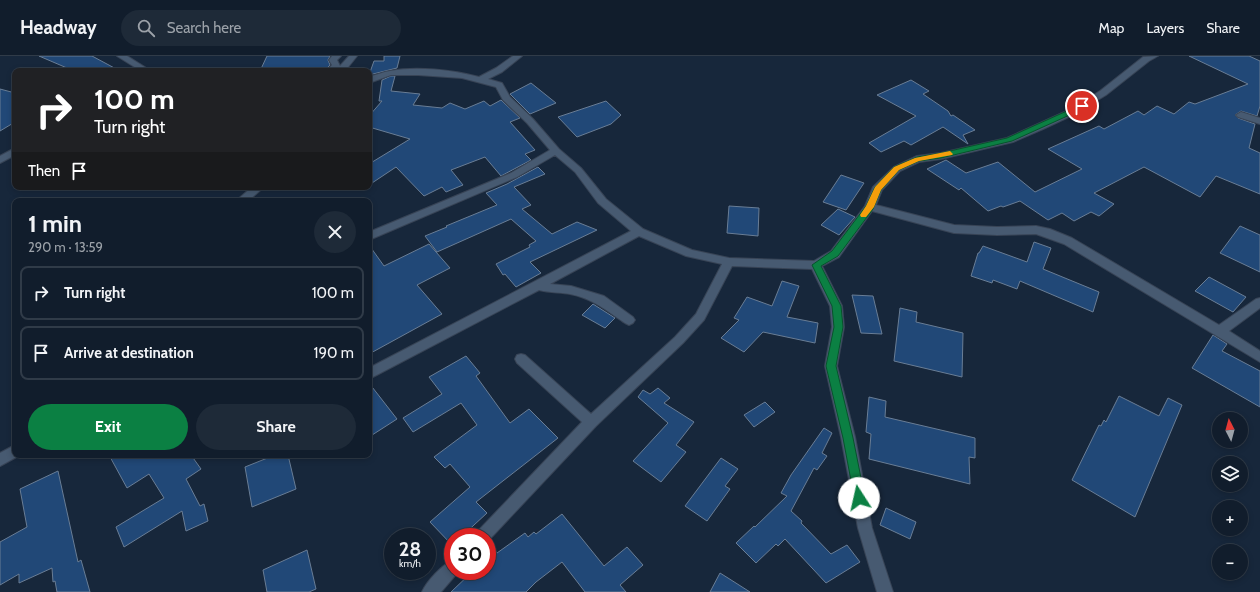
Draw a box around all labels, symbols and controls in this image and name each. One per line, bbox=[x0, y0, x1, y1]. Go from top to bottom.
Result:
search box bbox=[121, 10, 401, 46]
text: Headway bbox=[20, 16, 97, 39]
icon: search bbox=[135, 17, 157, 39]
text: Search here bbox=[167, 19, 241, 37]
text: Map bbox=[1099, 19, 1124, 37]
text: Layers bbox=[1146, 19, 1184, 37]
text: Share bbox=[1206, 19, 1240, 37]
text: 100 m bbox=[94, 82, 175, 116]
icon: right bbox=[28, 84, 80, 136]
pin bbox=[1065, 89, 1099, 123]
icon: arrive bbox=[1071, 95, 1093, 117]
text: Turn right bbox=[94, 116, 165, 138]
icon: arrive bbox=[68, 160, 90, 182]
text: Then bbox=[28, 162, 60, 180]
text: 1 min bbox=[28, 209, 82, 238]
button: close bbox=[314, 211, 356, 253]
text: 290 m · 13:59 bbox=[28, 239, 103, 255]
icon: right bbox=[30, 282, 52, 304]
text: Turn right bbox=[64, 284, 125, 302]
text: 100 m bbox=[312, 284, 354, 302]
icon: arrive bbox=[30, 342, 52, 364]
text: Arrive at destination bbox=[64, 344, 194, 362]
text: 190 m bbox=[314, 344, 354, 362]
button: Exit bbox=[28, 404, 188, 450]
button: Share bbox=[196, 404, 356, 450]
north arrow bbox=[1212, 412, 1248, 448]
map controls bbox=[1212, 412, 1248, 580]
button: layers bbox=[1212, 456, 1248, 492]
position arrow bbox=[838, 477, 880, 519]
button: + bbox=[1212, 500, 1248, 536]
speed limit sign: 30 bbox=[444, 528, 496, 580]
text: 28 bbox=[399, 537, 421, 561]
button: − bbox=[1212, 544, 1248, 580]
text: km/h bbox=[399, 557, 421, 570]

